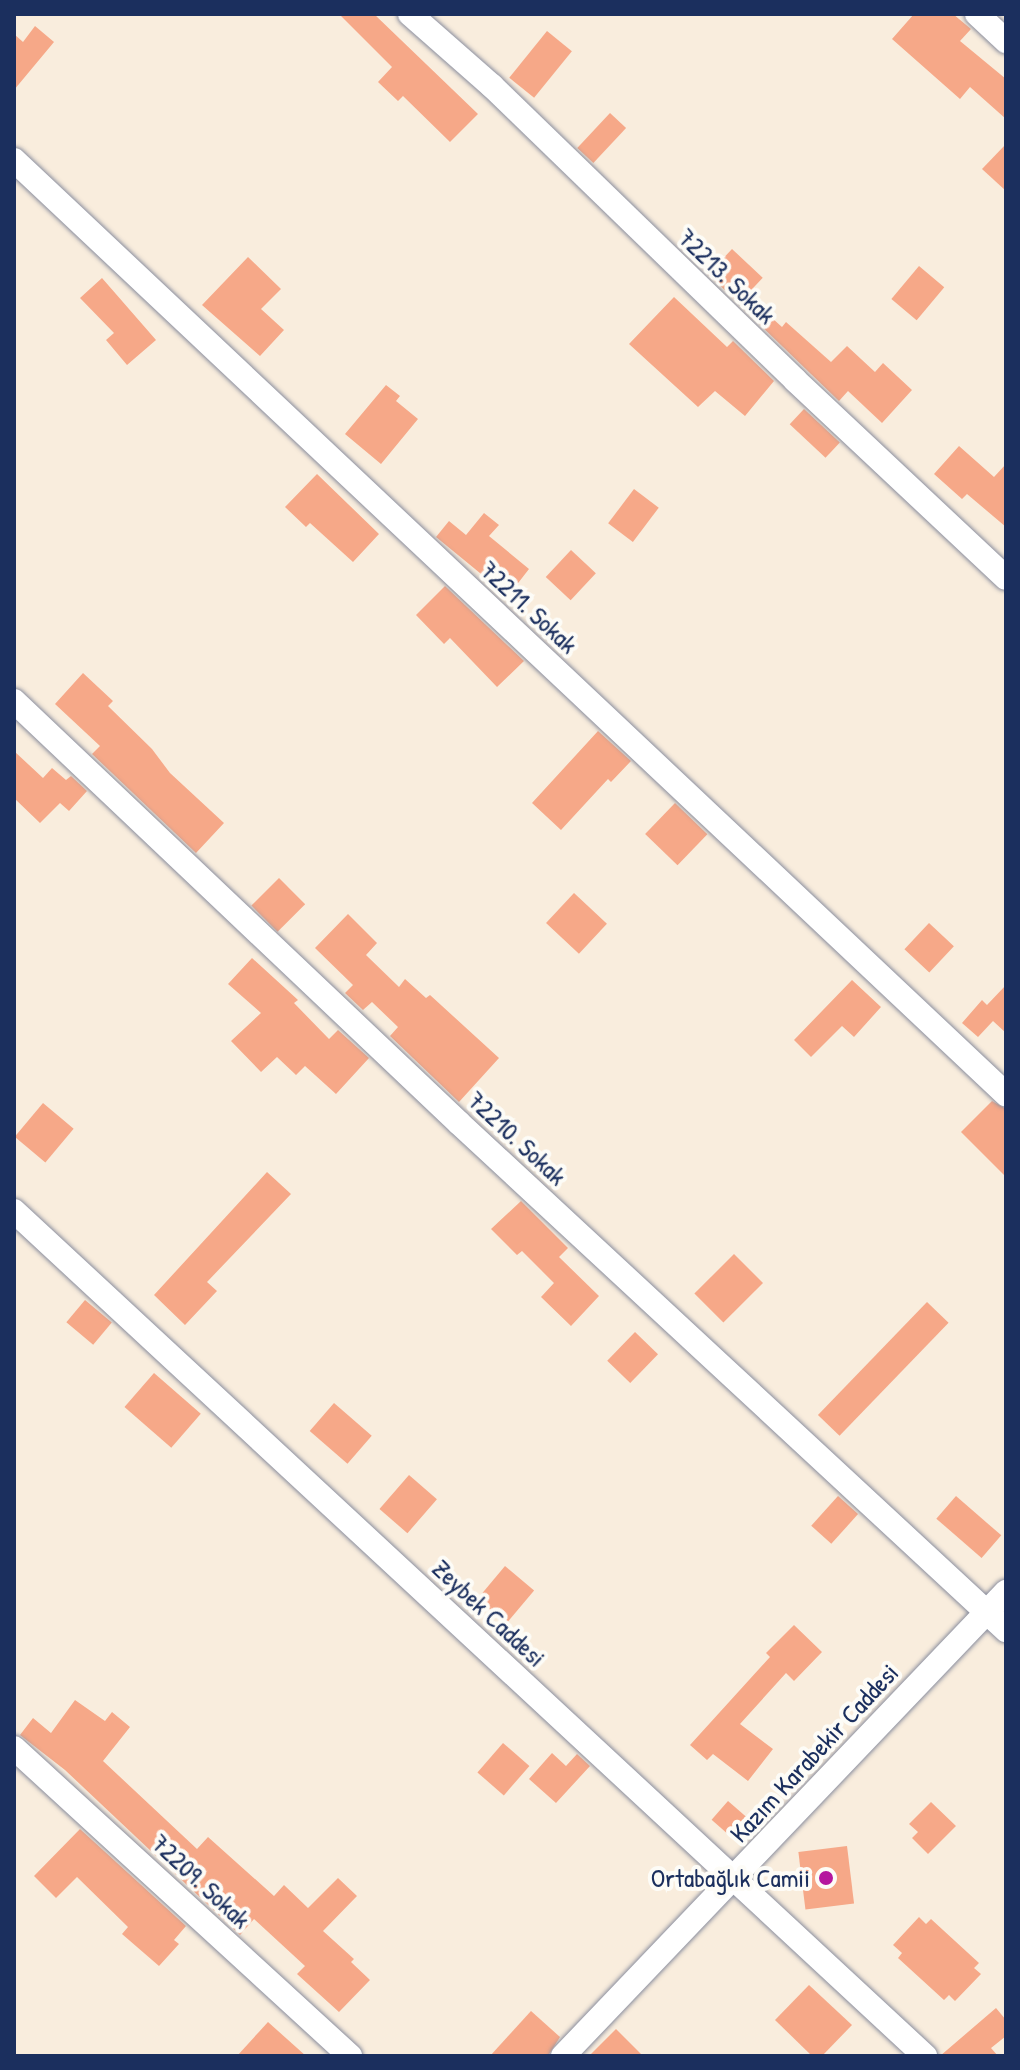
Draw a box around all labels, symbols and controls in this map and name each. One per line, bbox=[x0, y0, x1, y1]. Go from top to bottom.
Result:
street label: 72213. Sokak bbox=[672, 222, 782, 330]
street label: 72211. Sokak bbox=[474, 554, 584, 660]
street label: 72210. Sokak bbox=[461, 1084, 573, 1192]
street label: Zeybek Caddesi bbox=[426, 1553, 552, 1673]
street label: Kazım Karabekir Caddesi bbox=[723, 1657, 905, 1849]
street label: 72209. Sokak bbox=[145, 1827, 257, 1935]
place label: Ortabağlık Camii bbox=[651, 1862, 810, 1894]
marker: Ortabağlık Camii bbox=[817, 1869, 835, 1887]

